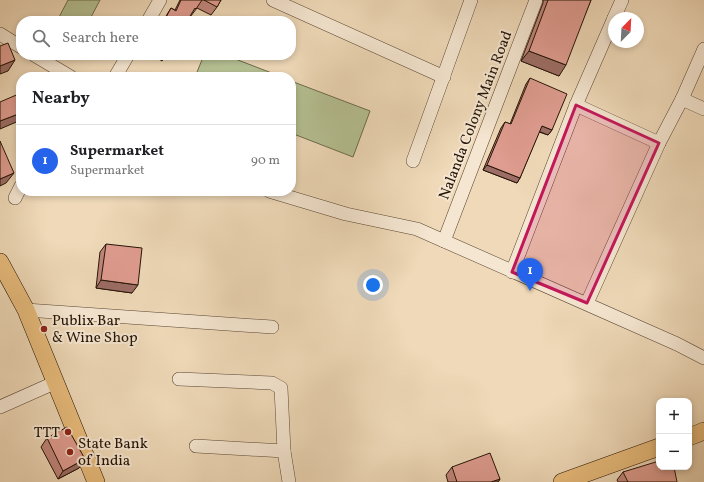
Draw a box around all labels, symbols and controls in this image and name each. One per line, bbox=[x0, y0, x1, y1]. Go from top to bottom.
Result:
north arrow bbox=[608, 12, 644, 48]
search box bbox=[16, 16, 296, 60]
icon: search bbox=[30, 27, 52, 49]
text: Search here bbox=[62, 28, 139, 49]
street label: Nalanda Colony Main Road bbox=[434, 28, 518, 203]
text: Nearby bbox=[32, 87, 90, 110]
text: Supermarket bbox=[70, 141, 164, 162]
text: 1 bbox=[42, 152, 48, 170]
text: 90 m bbox=[251, 152, 280, 170]
text: Supermarket bbox=[70, 162, 145, 180]
pin: 1 bbox=[517, 258, 543, 291]
your location bbox=[363, 275, 383, 295]
place label: Publix Bar & Wine Shop bbox=[52, 311, 138, 349]
marker: Publix Bar & Wine Shop bbox=[39, 324, 49, 334]
map controls bbox=[656, 398, 692, 470]
button: + bbox=[656, 398, 692, 434]
place label: TTT bbox=[34, 423, 60, 444]
marker: TTT bbox=[63, 427, 73, 437]
place label: State Bank of India bbox=[78, 434, 148, 472]
button: − bbox=[656, 434, 692, 470]
marker: State Bank of India bbox=[65, 447, 75, 457]

